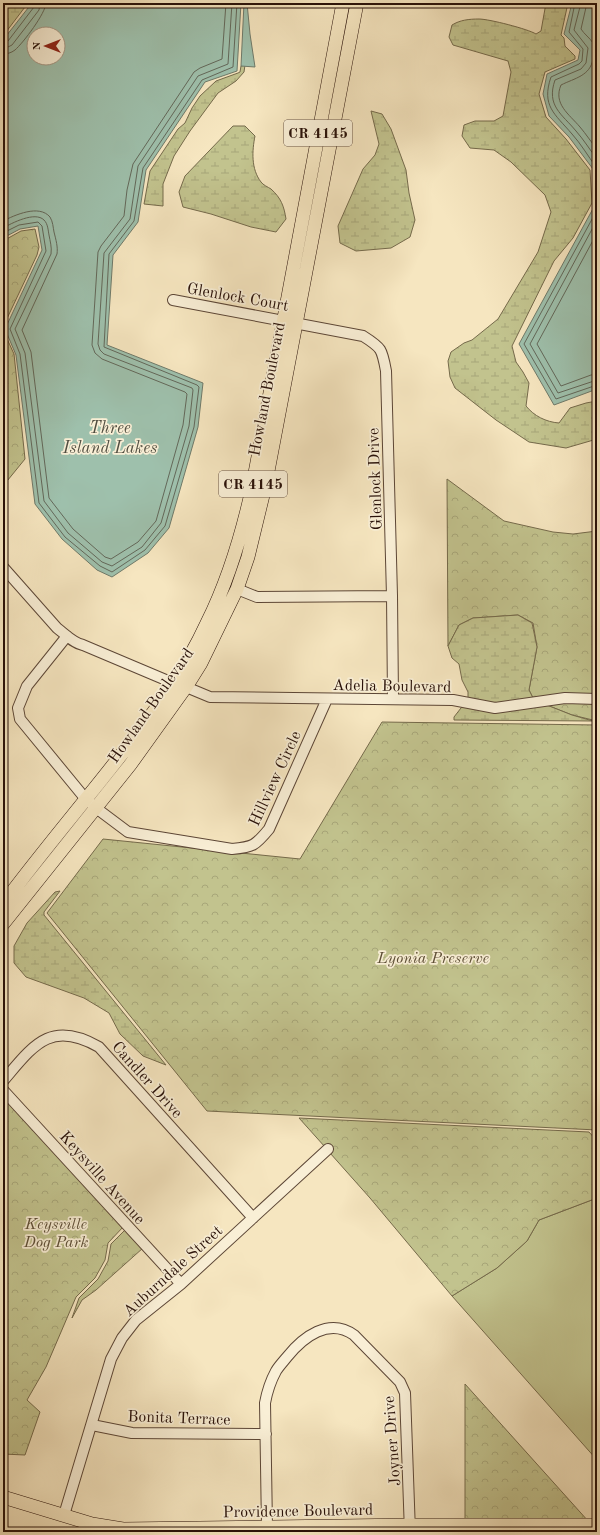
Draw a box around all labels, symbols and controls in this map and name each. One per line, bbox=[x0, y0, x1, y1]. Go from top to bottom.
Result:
north arrow bbox=[26, 26, 66, 66]
text: N bbox=[32, 41, 43, 50]
road number: CR 4145 bbox=[284, 120, 352, 146]
street label: Glenlock Court bbox=[185, 281, 290, 315]
street label: Howland Boulevard bbox=[247, 321, 289, 458]
water label: Three Island Lakes bbox=[62, 420, 157, 457]
street label: Glenlock Drive bbox=[366, 428, 386, 530]
road number: CR 4145 bbox=[219, 471, 287, 497]
street label: Howland Boulevard bbox=[106, 646, 197, 767]
street label: Adelia Boulevard bbox=[332, 678, 452, 696]
street label: Hillview Circle bbox=[247, 729, 305, 829]
park label: Lyonia Preserve bbox=[376, 951, 490, 967]
street label: Candler Drive bbox=[108, 1039, 185, 1122]
street label: Keysville Avenue bbox=[56, 1129, 147, 1228]
park label: Keysville Dog Park bbox=[23, 1217, 88, 1251]
street label: Auburndale Street bbox=[121, 1223, 226, 1320]
street label: Joyner Drive bbox=[382, 1395, 404, 1487]
street label: Bonita Terrace bbox=[127, 1409, 231, 1429]
street label: Providence Boulevard bbox=[223, 1503, 373, 1521]

